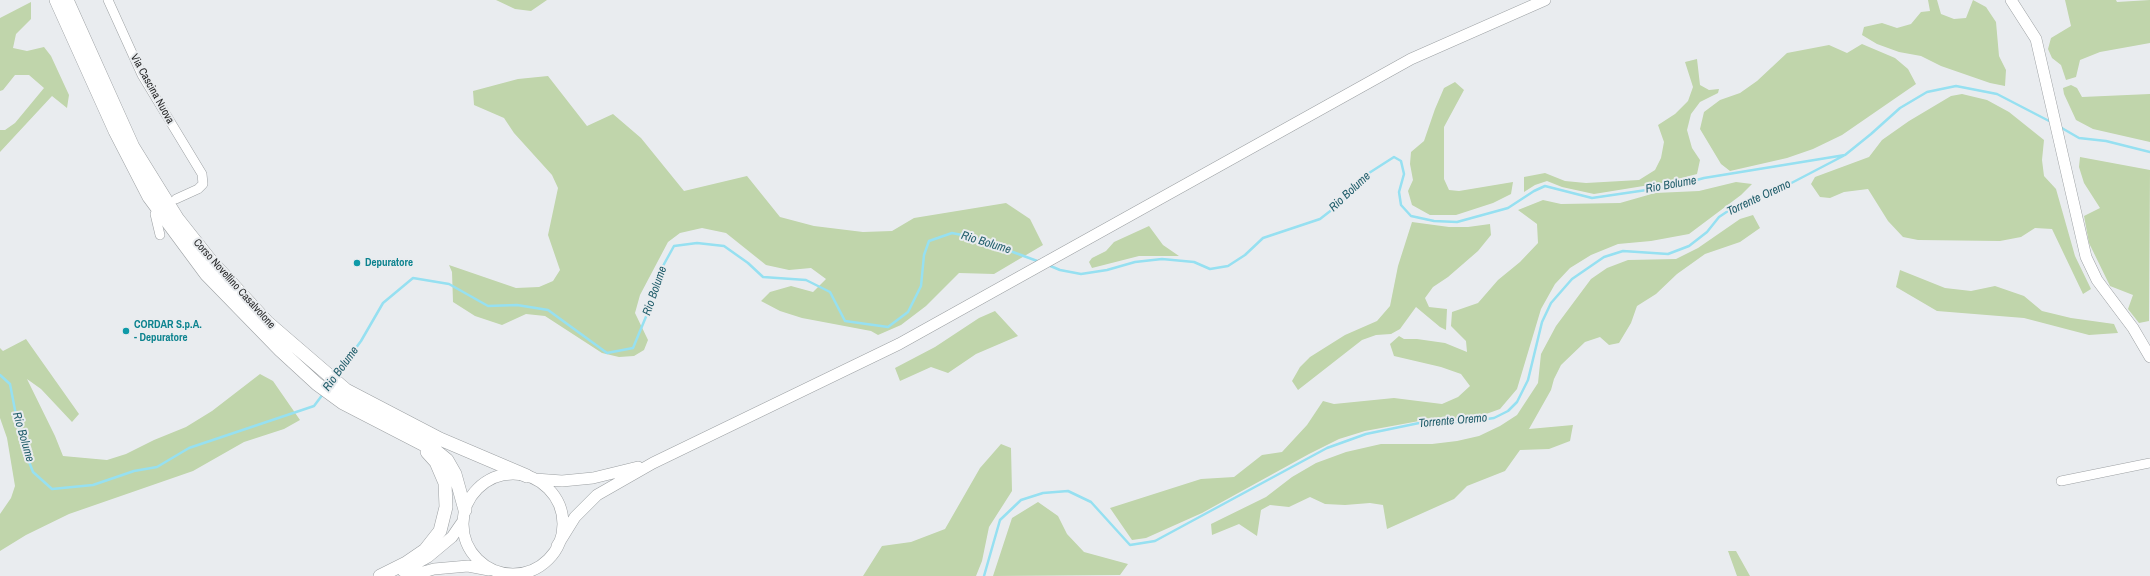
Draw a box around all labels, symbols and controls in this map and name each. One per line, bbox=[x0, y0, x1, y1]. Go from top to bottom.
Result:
street label: Via Cascina Nuova bbox=[127, 52, 177, 126]
water label: Rio Bolume bbox=[1326, 169, 1374, 215]
water label: Rio Bolume bbox=[1644, 173, 1698, 197]
water label: Torrente Oremo bbox=[1725, 177, 1793, 219]
water label: Rio Bolume bbox=[959, 229, 1013, 257]
street label: Corso Novellino Casalvolone bbox=[190, 236, 278, 332]
place label: Depuratore bbox=[365, 256, 413, 270]
marker: Depuratore bbox=[352, 258, 362, 268]
water label: Rio Bolume bbox=[640, 264, 670, 318]
place label: CORDAR S.p.A. - Depuratore bbox=[134, 318, 202, 344]
marker: CORDAR S.p.A. - Depuratore bbox=[121, 326, 131, 336]
water label: Rio Bolume bbox=[320, 344, 362, 394]
water label: Rio Bolume bbox=[9, 410, 37, 464]
water label: Torrente Oremo bbox=[1418, 411, 1488, 431]

